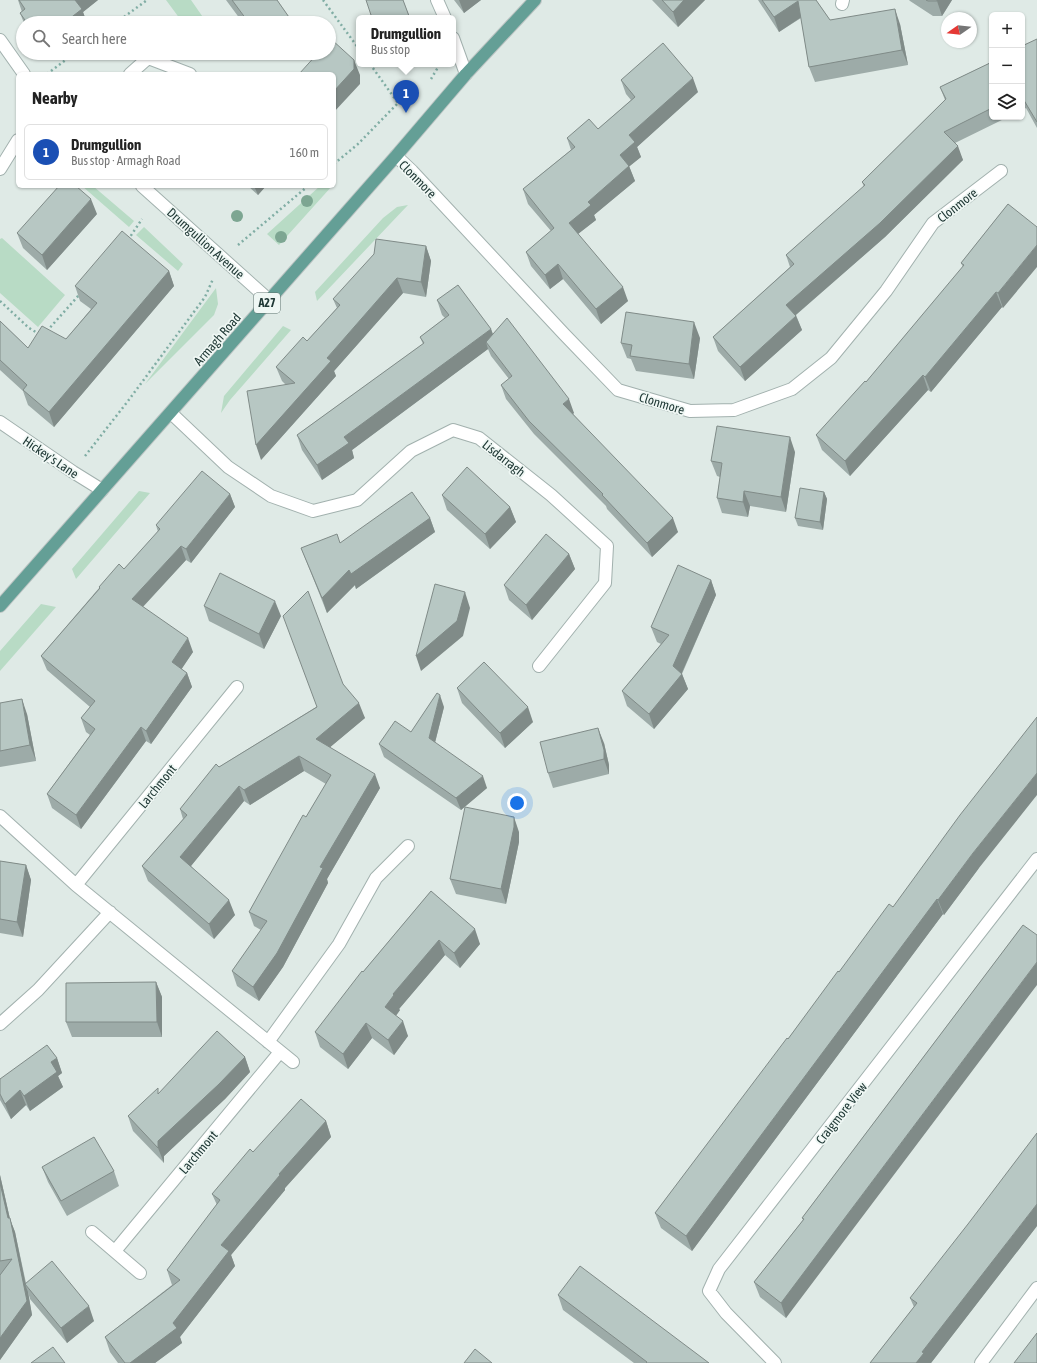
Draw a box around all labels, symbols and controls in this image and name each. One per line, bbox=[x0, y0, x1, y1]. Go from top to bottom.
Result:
north arrow bbox=[941, 12, 977, 48]
map controls bbox=[989, 12, 1025, 120]
button: + bbox=[989, 12, 1025, 48]
popup bbox=[356, 15, 456, 67]
search box bbox=[16, 16, 336, 60]
text: Drumgullion bbox=[371, 25, 441, 42]
icon: search bbox=[30, 27, 52, 49]
text: Search here bbox=[62, 30, 127, 47]
text: Bus stop bbox=[371, 42, 410, 57]
button: − bbox=[989, 48, 1025, 84]
pin: 1 bbox=[393, 80, 419, 113]
button: layers bbox=[989, 84, 1025, 120]
text: Nearby bbox=[32, 88, 78, 108]
text: Drumgullion bbox=[71, 136, 141, 153]
text: 1 bbox=[43, 145, 49, 160]
text: 160 m bbox=[290, 145, 319, 160]
text: Bus stop · Armagh Road bbox=[71, 153, 181, 168]
street label: Clonmore bbox=[396, 158, 440, 201]
street label: Clonmore bbox=[934, 185, 980, 226]
street label: Drumgullion Avenue bbox=[164, 205, 247, 282]
road number: A27 bbox=[254, 293, 280, 313]
street label: Armagh Road bbox=[191, 310, 244, 368]
street label: Clonmore bbox=[637, 389, 687, 418]
street label: Hickey's Lane bbox=[20, 433, 81, 482]
street label: Lisdarragh bbox=[479, 437, 528, 480]
street label: Larchmont bbox=[135, 761, 180, 811]
your location bbox=[507, 793, 527, 813]
street label: Craigmore View bbox=[813, 1079, 870, 1147]
street label: Larchmont bbox=[176, 1128, 221, 1177]

